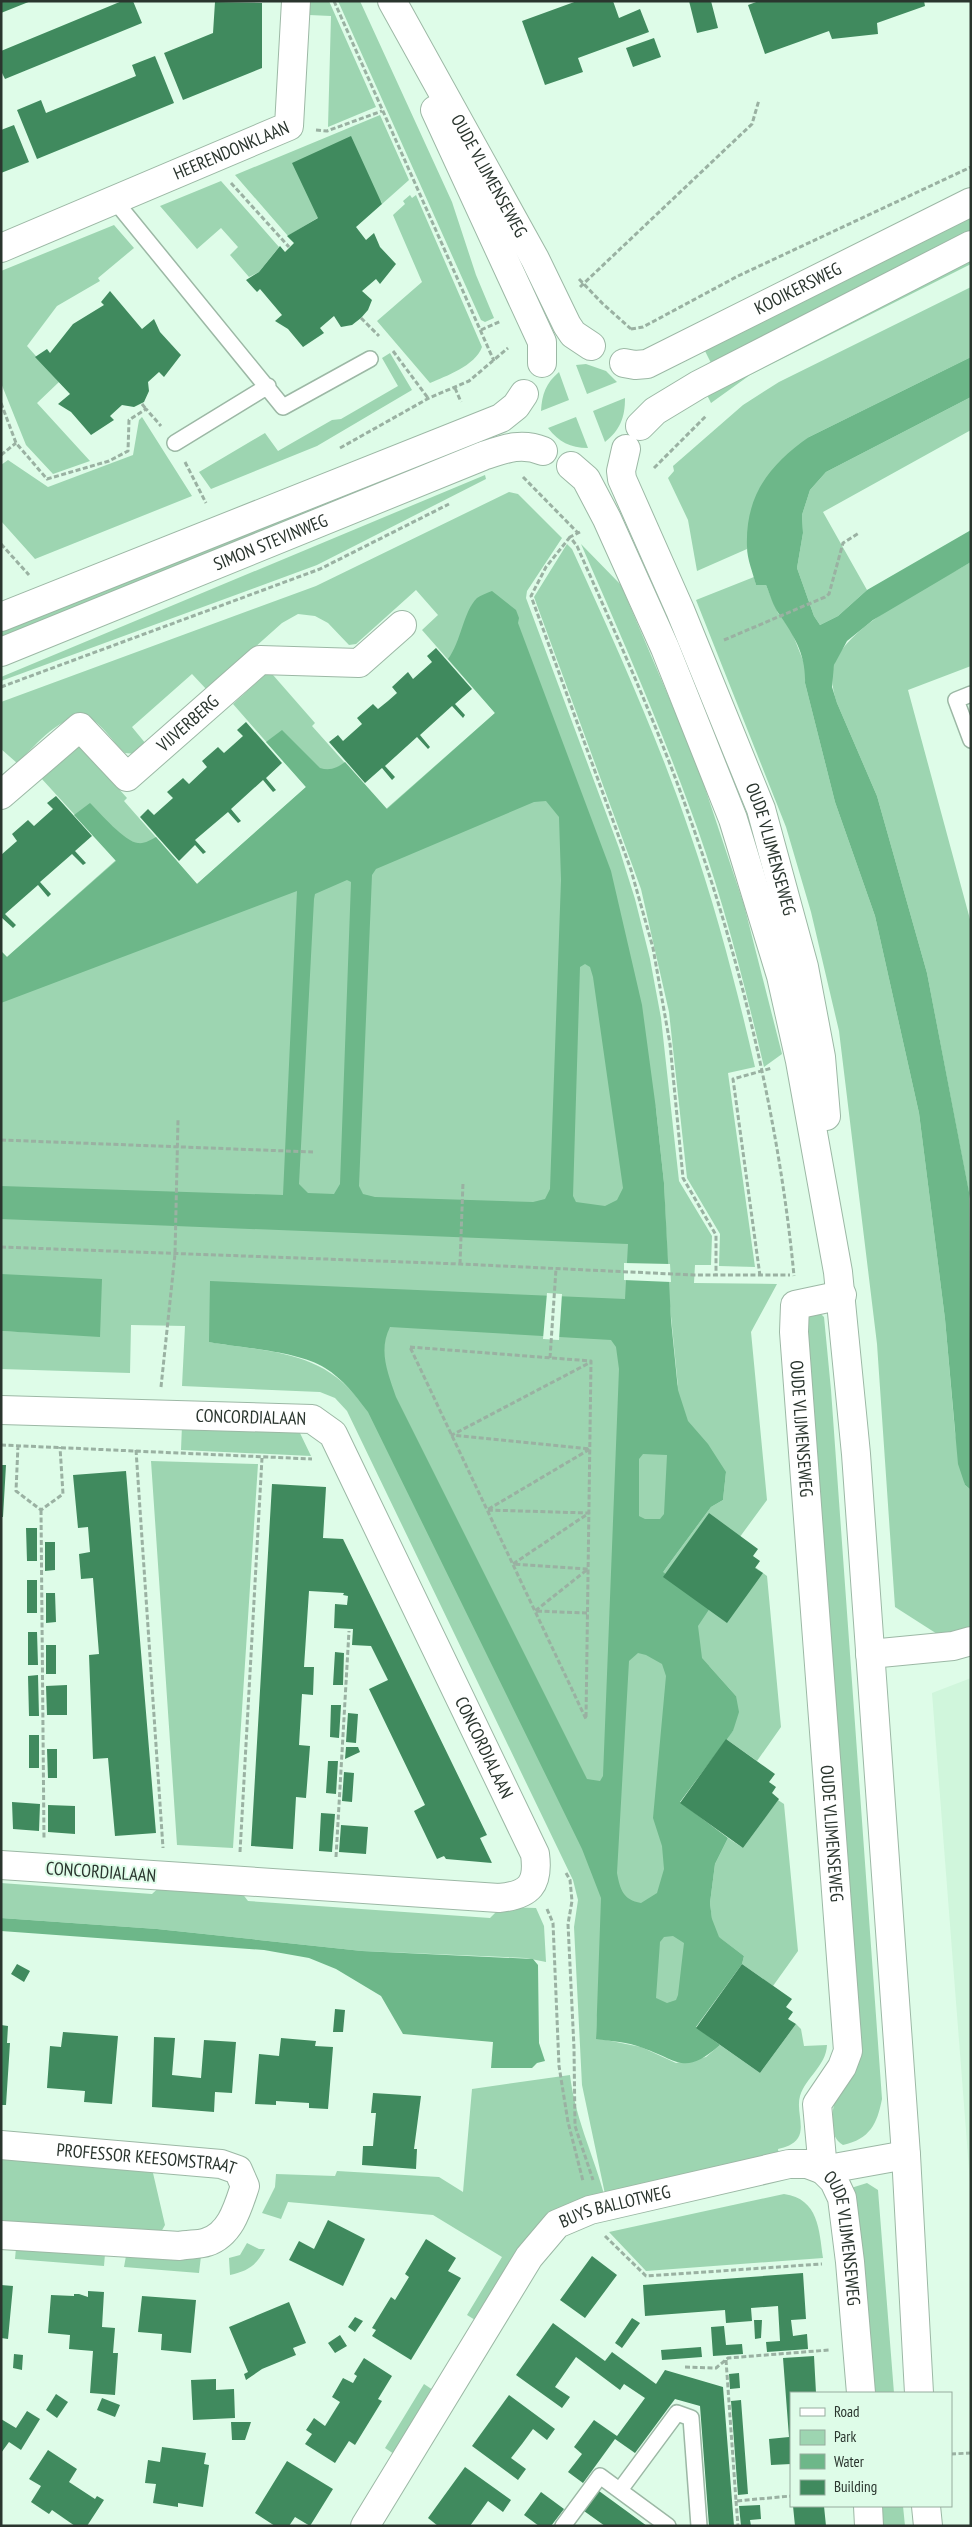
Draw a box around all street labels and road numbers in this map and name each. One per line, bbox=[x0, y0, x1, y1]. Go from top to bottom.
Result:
street label: OUDE VLIJMENSEWEG bbox=[446, 110, 533, 241]
street label: HEERENDONKLAAN bbox=[170, 115, 292, 185]
street label: KOOIKERSWEG bbox=[750, 257, 845, 319]
street label: SIMON STEVINWEG bbox=[210, 508, 331, 575]
street label: VIJVERBERG bbox=[151, 690, 223, 757]
street label: OUDE VLIJMENSEWEG bbox=[740, 779, 801, 918]
street label: OUDE VLIJMENSEWEG bbox=[785, 1359, 818, 1498]
street label: CONCORDIALAAN bbox=[195, 1404, 306, 1430]
street label: CONCORDIALAAN bbox=[450, 1693, 519, 1802]
street label: OUDE VLIJMENSEWEG bbox=[816, 1764, 849, 1903]
street label: CONCORDIALAAN bbox=[45, 1856, 157, 1887]
street label: PROFESSOR KEESOMSTRAAT bbox=[56, 2138, 240, 2180]
street label: OUDE VLIJMENSEWEG bbox=[819, 2165, 866, 2307]
street label: BUYS BALLOTWEG bbox=[556, 2180, 673, 2233]

